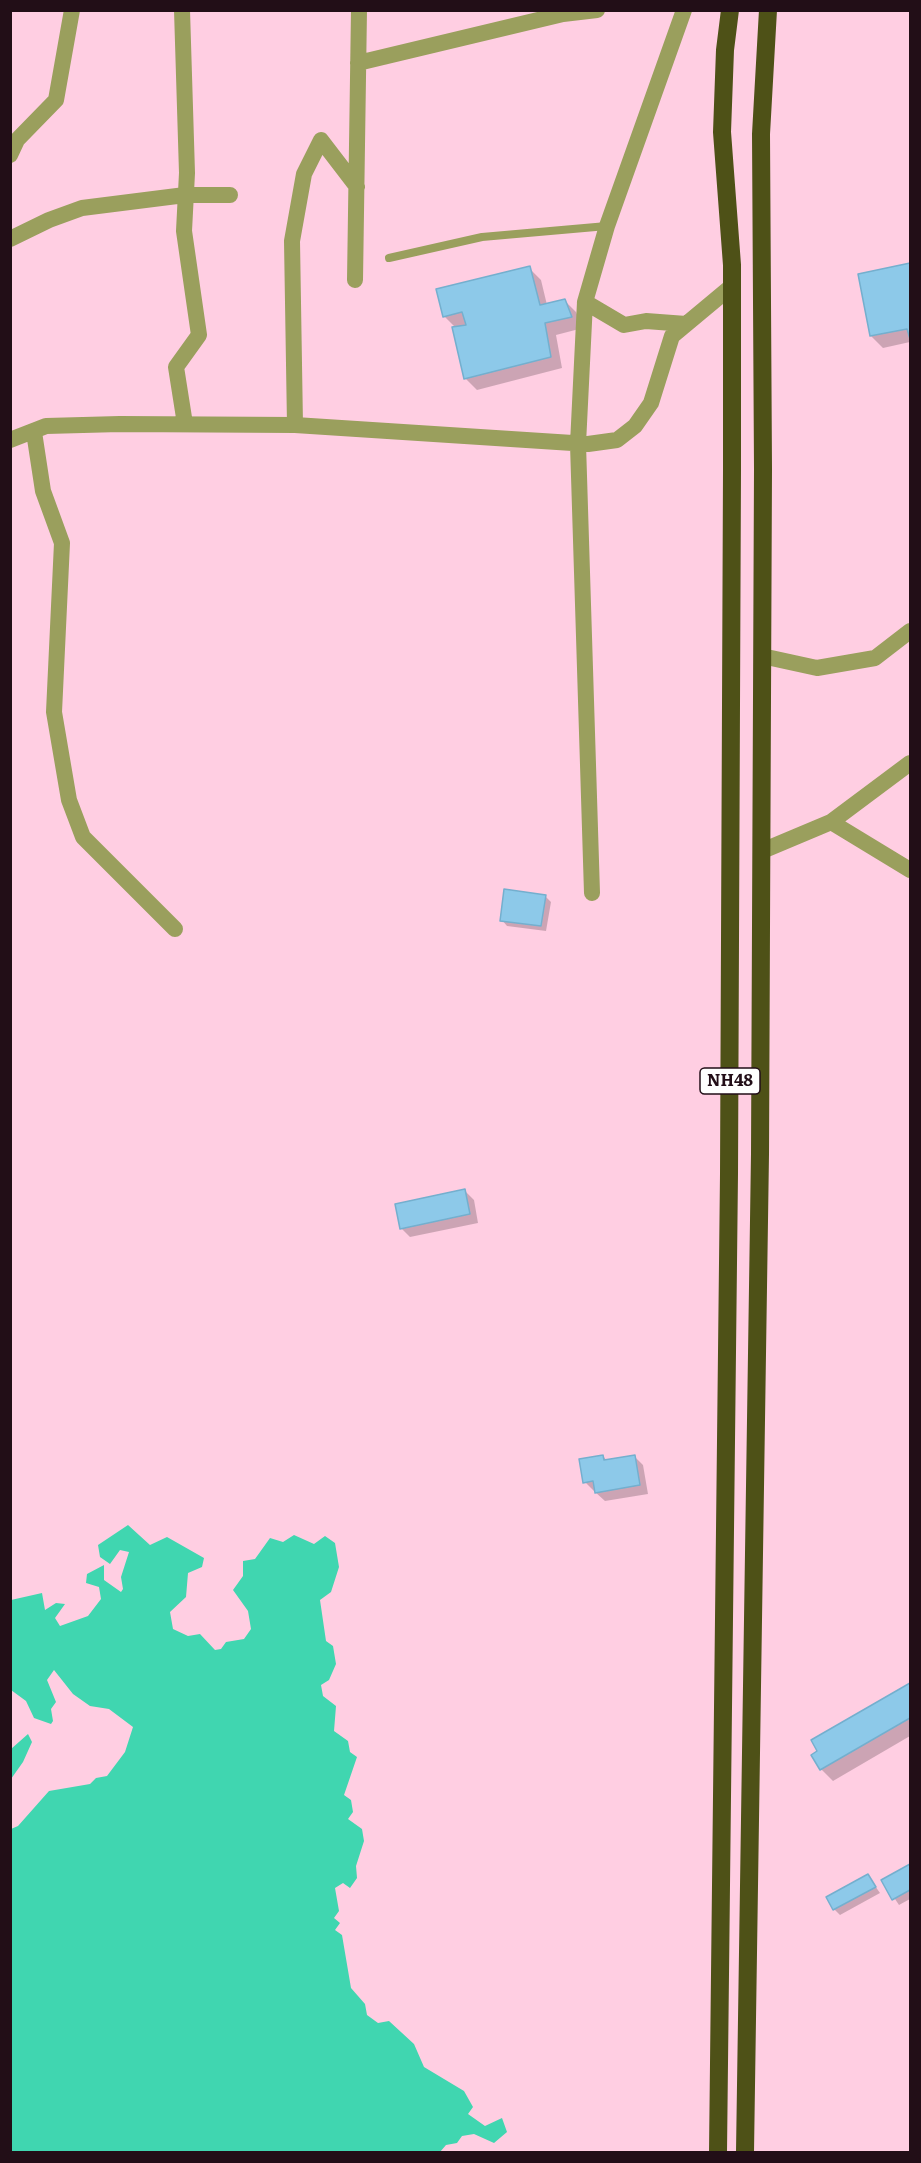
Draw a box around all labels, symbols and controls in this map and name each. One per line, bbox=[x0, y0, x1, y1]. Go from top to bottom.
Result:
road number: NH48 bbox=[700, 1068, 760, 1094]

